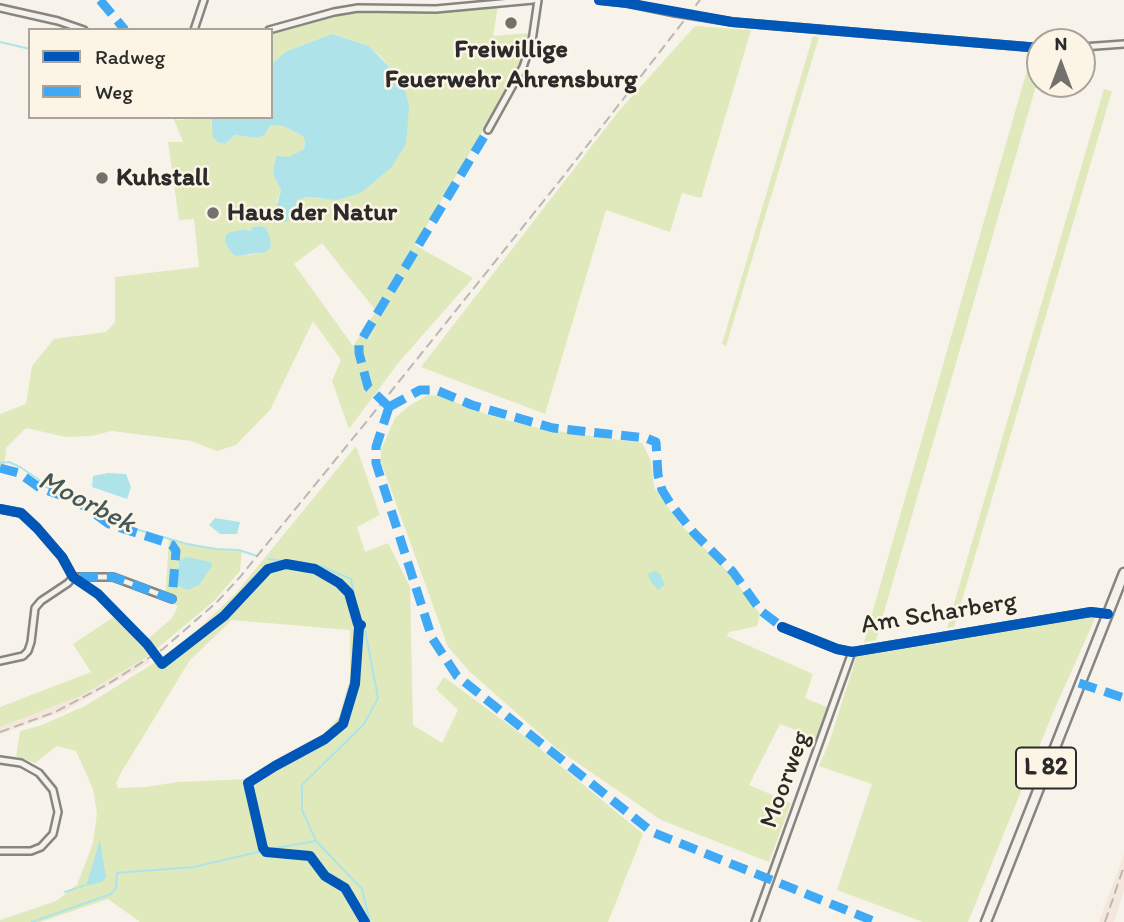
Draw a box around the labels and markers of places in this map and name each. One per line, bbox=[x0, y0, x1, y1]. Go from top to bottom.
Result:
marker: Freiwillige Feuerwehr Ahrensburg bbox=[503, 15, 519, 31]
place label: Freiwillige Feuerwehr Ahrensburg bbox=[385, 34, 637, 96]
place label: Kuhstall bbox=[116, 162, 209, 194]
marker: Kuhstall bbox=[94, 170, 110, 186]
place label: Haus der Natur bbox=[227, 197, 397, 229]
marker: Haus der Natur bbox=[205, 205, 221, 221]

